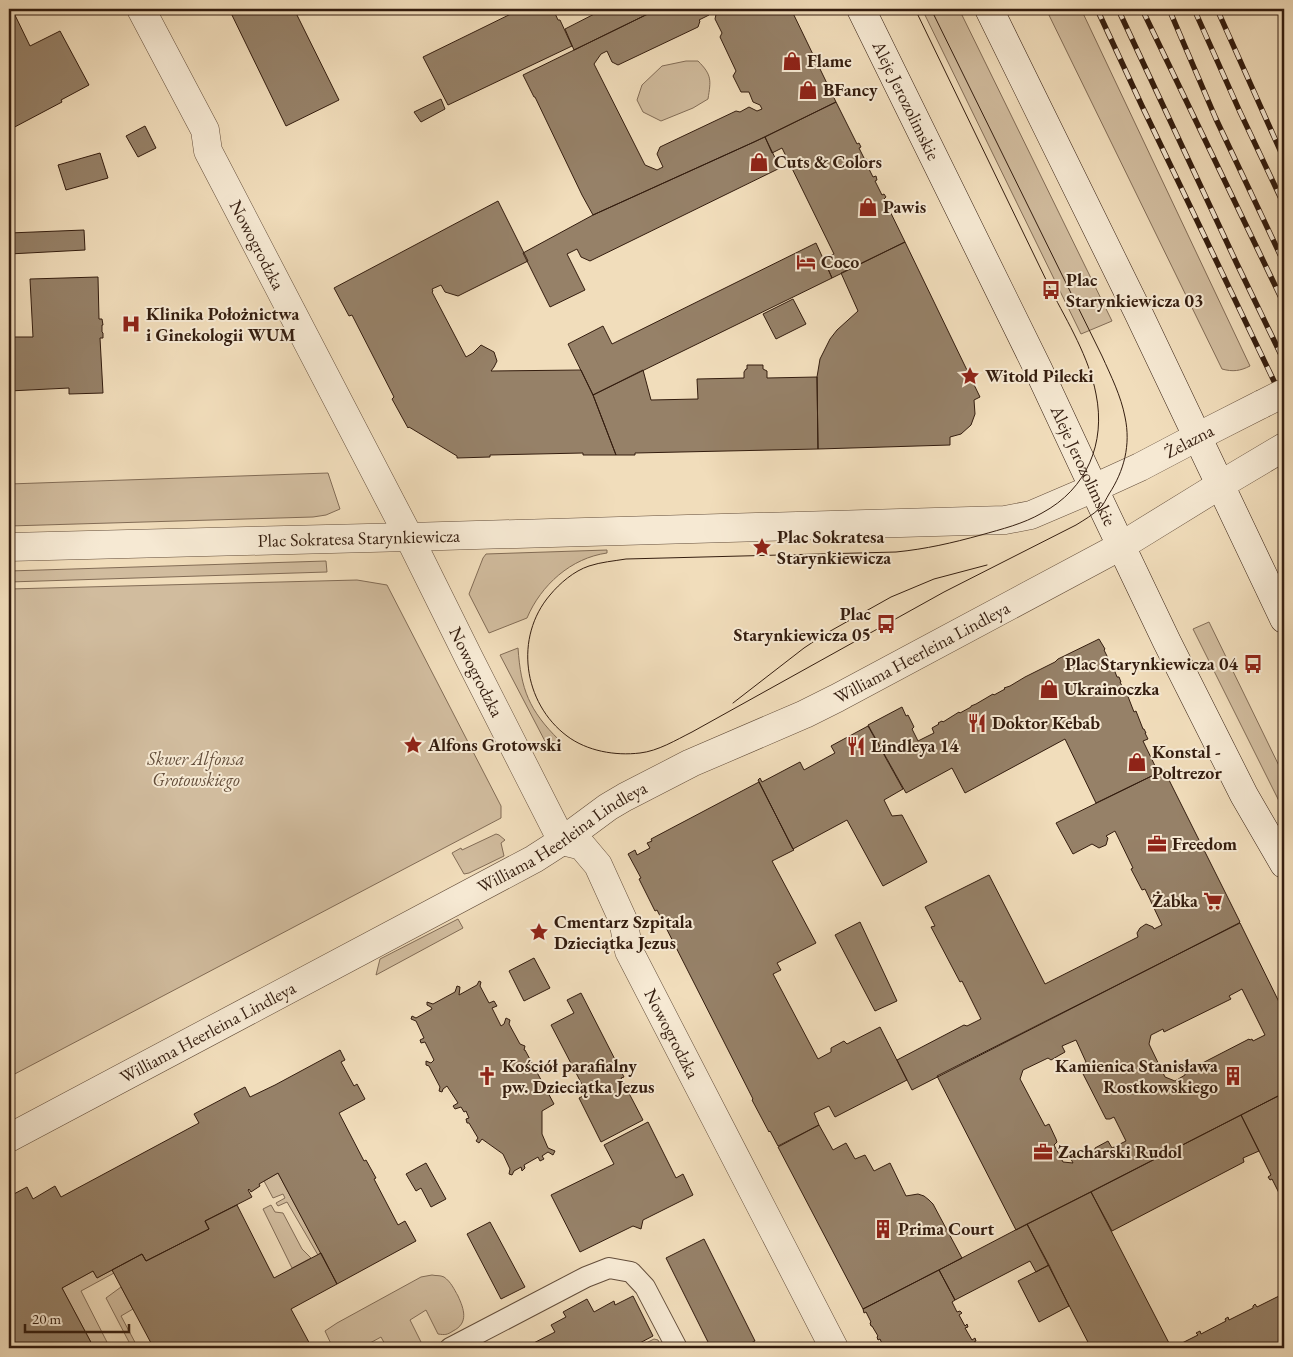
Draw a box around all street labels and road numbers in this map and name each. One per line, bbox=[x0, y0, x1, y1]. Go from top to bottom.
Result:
street label: Aleje Jerozolimskie bbox=[867, 36, 946, 164]
street label: Nowogrodzka bbox=[225, 196, 291, 294]
street label: Aleje Jerozolimskie bbox=[1045, 401, 1122, 529]
street label: Żelazna bbox=[1160, 418, 1218, 463]
street label: Plac Sokratesa Starynkiewicza bbox=[257, 524, 461, 552]
street label: Williama Heerleina Lindleya bbox=[830, 595, 1014, 709]
street label: Nowogrodzka bbox=[444, 623, 509, 721]
street label: Williama Heerleina Lindleya bbox=[473, 775, 651, 898]
street label: Williama Heerleina Lindleya bbox=[116, 975, 300, 1088]
street label: Nowogrodzka bbox=[639, 985, 705, 1083]

